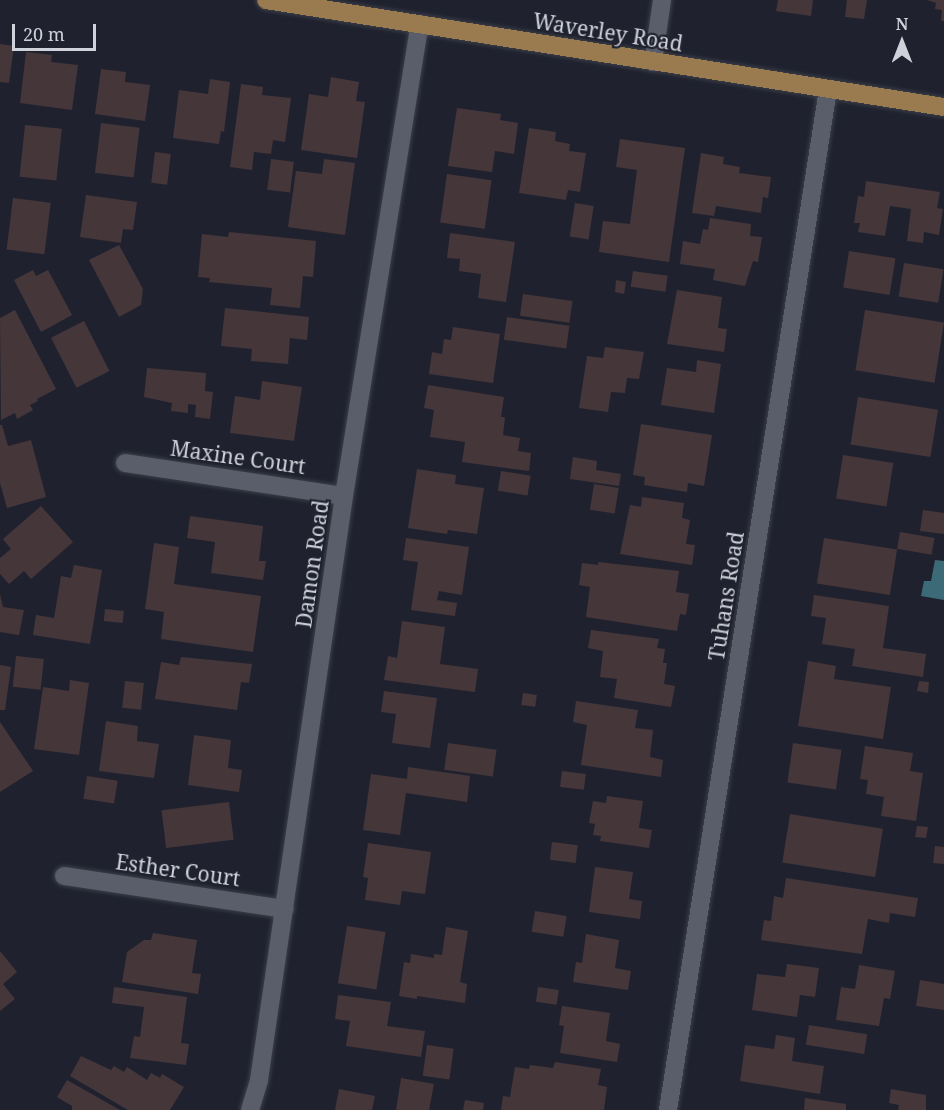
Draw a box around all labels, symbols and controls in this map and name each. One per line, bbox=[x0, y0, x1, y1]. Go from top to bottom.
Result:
street label: Waverley Road bbox=[531, 8, 685, 56]
scale bar bbox=[15, 12, 99, 50]
north arrow bbox=[872, 12, 932, 72]
text: N bbox=[896, 13, 908, 35]
text: 20 m bbox=[23, 22, 65, 46]
street label: Maxine Court bbox=[169, 435, 307, 479]
street label: Damon Road bbox=[291, 499, 333, 629]
street label: Tuhans Road bbox=[703, 530, 749, 662]
street label: Esther Court bbox=[114, 849, 242, 891]

